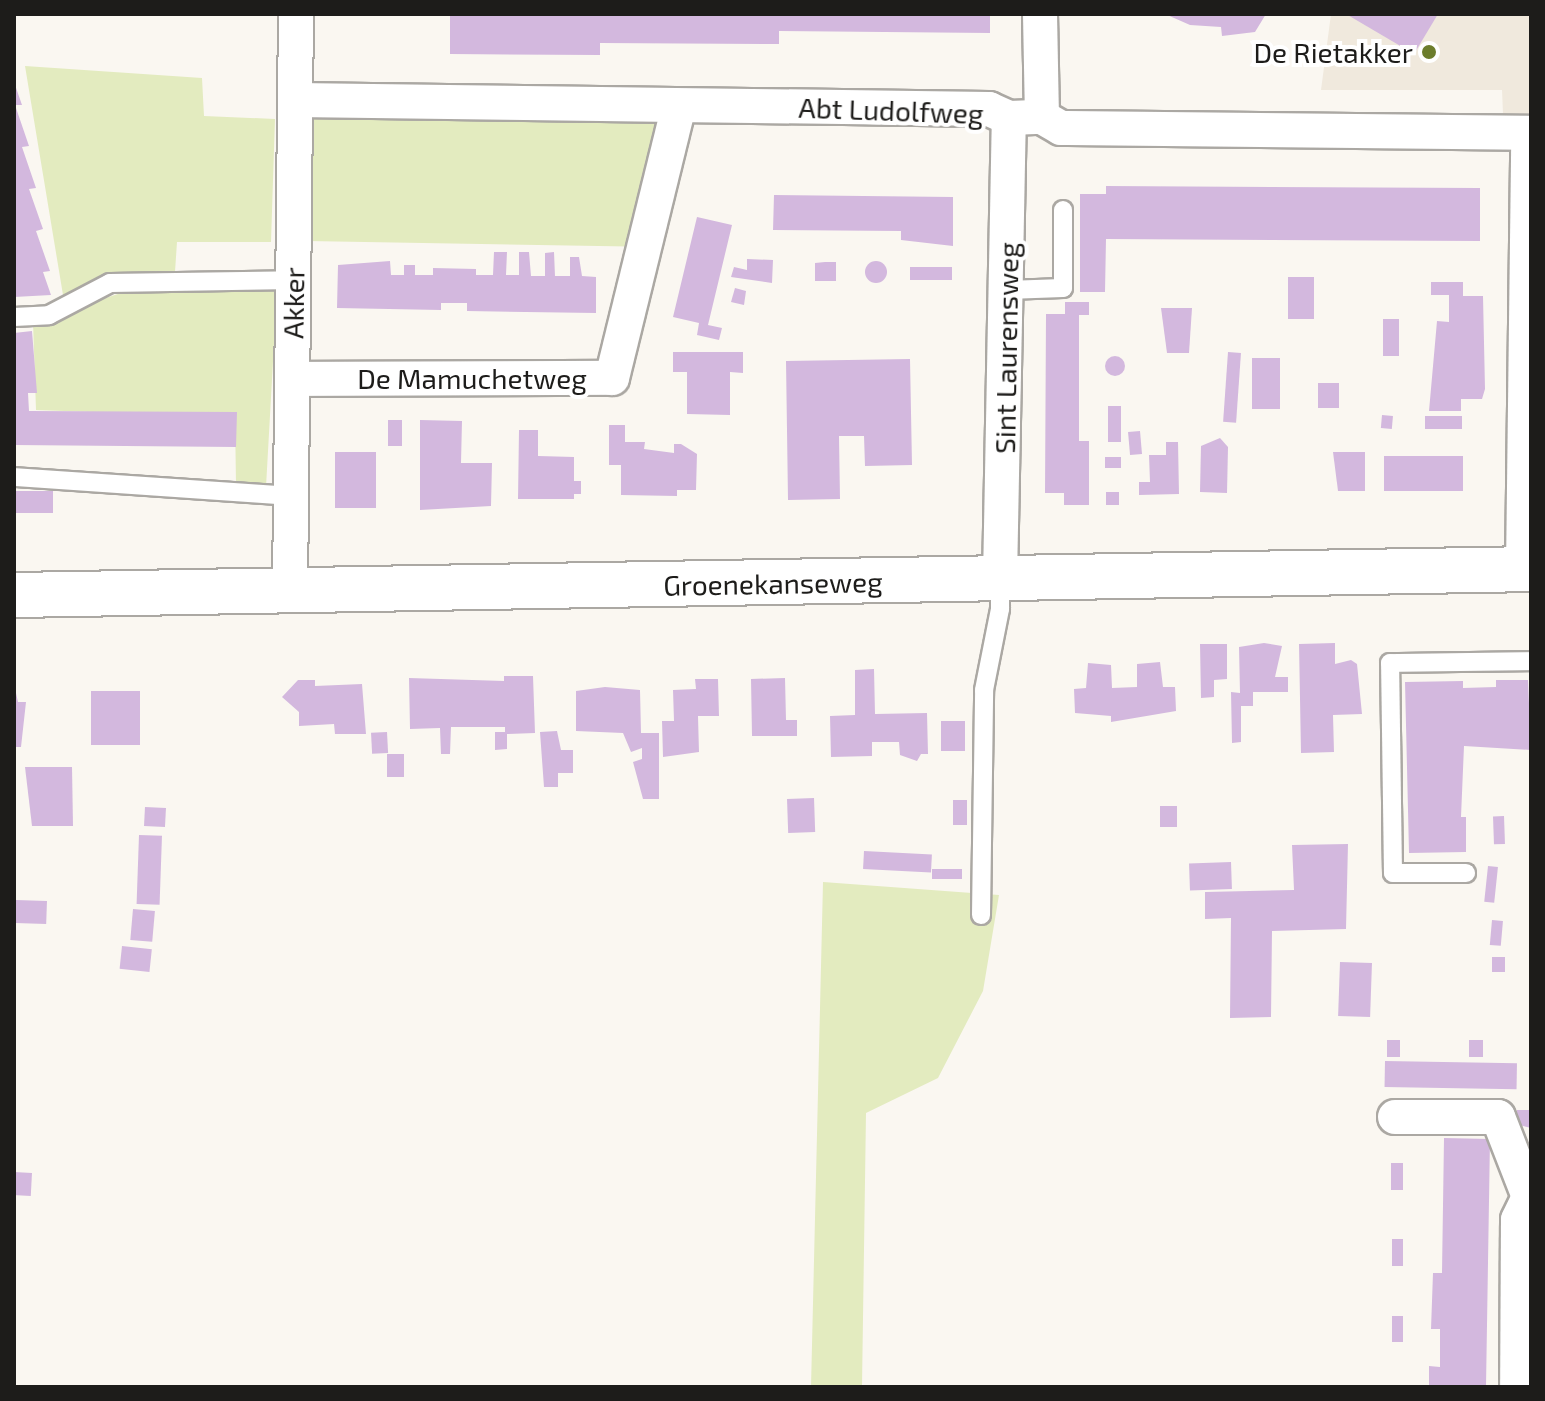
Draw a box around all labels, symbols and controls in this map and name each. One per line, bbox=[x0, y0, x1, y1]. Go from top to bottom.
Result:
place label: De Rietakker bbox=[1253, 35, 1413, 69]
marker: De Rietakker bbox=[1420, 43, 1438, 61]
street label: Abt Ludolfweg bbox=[798, 90, 984, 130]
street label: Sint Laurensweg bbox=[987, 242, 1025, 454]
street label: Akker bbox=[276, 267, 310, 339]
street label: De Mamuchetweg bbox=[357, 361, 587, 395]
street label: Groenekanseweg bbox=[663, 564, 883, 602]

